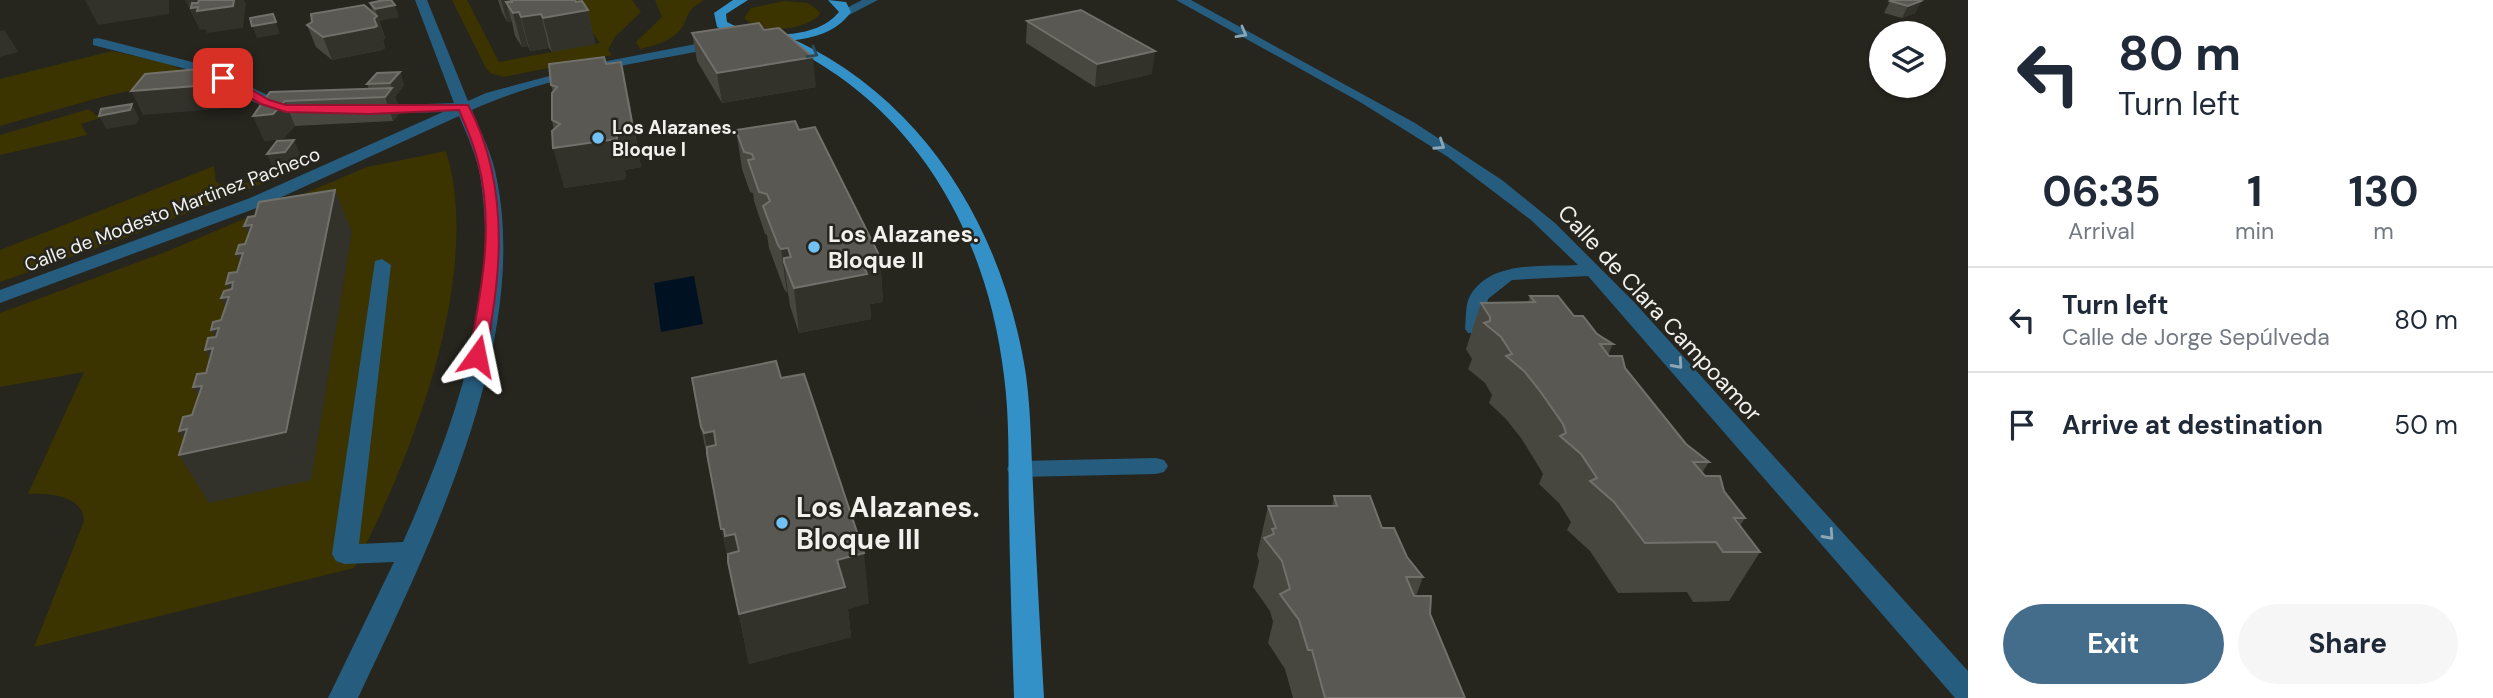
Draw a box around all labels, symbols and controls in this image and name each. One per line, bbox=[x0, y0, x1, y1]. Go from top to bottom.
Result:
map controls bbox=[1869, 21, 1946, 98]
button: layers bbox=[1869, 21, 1946, 98]
text: 80 m bbox=[2118, 21, 2241, 85]
one-way arrow bbox=[1235, 25, 1247, 38]
icon: left bbox=[2003, 28, 2094, 119]
one-way arrow bbox=[806, 45, 818, 58]
pin bbox=[193, 48, 253, 108]
icon: arrive bbox=[204, 59, 242, 97]
text: Turn left bbox=[2118, 83, 2240, 125]
place label: Los Alazanes. Bloque I bbox=[612, 115, 737, 162]
marker: Los Alazanes. Bloque I bbox=[590, 130, 606, 146]
one-way arrow bbox=[1432, 137, 1445, 150]
street label: Calle de Modesto Martinez Pacheco bbox=[21, 141, 324, 278]
text: 06:35 bbox=[2042, 164, 2161, 219]
text: 1 bbox=[2247, 164, 2262, 219]
text: 130 bbox=[2348, 164, 2419, 219]
street label: Calle de Clara Campoamor bbox=[1551, 198, 1769, 428]
text: Arrival bbox=[2068, 216, 2135, 246]
text: min bbox=[2235, 216, 2274, 246]
text: m bbox=[2373, 216, 2394, 246]
place label: Los Alazanes. Bloque II bbox=[828, 219, 979, 275]
marker: Los Alazanes. Bloque II bbox=[806, 239, 822, 255]
text: Turn left bbox=[2062, 288, 2169, 322]
icon: left bbox=[2003, 301, 2041, 339]
text: 80 m bbox=[2394, 303, 2458, 337]
position arrow bbox=[440, 319, 514, 393]
text: Calle de Jorge Sepúlveda bbox=[2062, 322, 2330, 352]
one-way arrow bbox=[1670, 356, 1682, 369]
icon: arrive bbox=[2003, 406, 2041, 444]
text: Arrive at destination bbox=[2062, 408, 2323, 442]
text: 50 m bbox=[2394, 408, 2458, 442]
place label: Los Alazanes. Bloque III bbox=[796, 489, 980, 558]
marker: Los Alazanes. Bloque III bbox=[774, 515, 790, 531]
one-way arrow bbox=[1821, 526, 1833, 539]
button: Exit bbox=[2003, 604, 2224, 684]
button: Share bbox=[2238, 604, 2458, 684]

